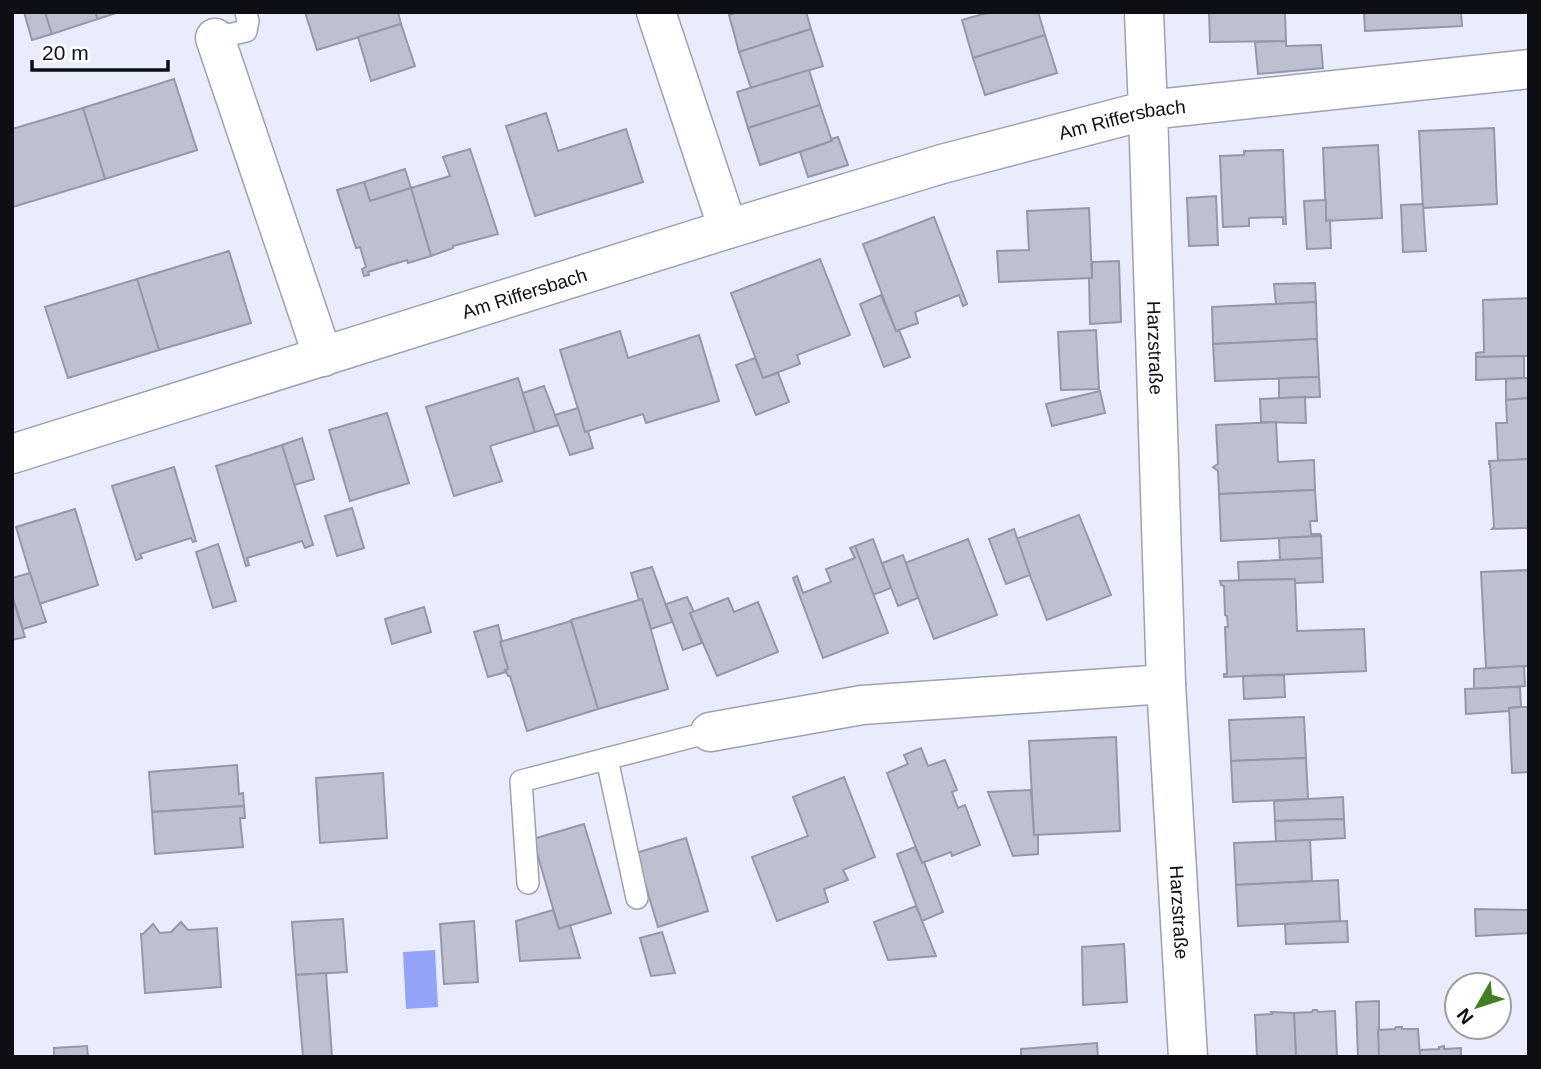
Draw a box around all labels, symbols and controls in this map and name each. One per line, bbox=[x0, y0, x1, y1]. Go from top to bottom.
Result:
scale bar bbox=[32, 28, 168, 72]
text: 20 m bbox=[42, 41, 89, 64]
street label: Am Riffersbach bbox=[1056, 96, 1187, 143]
street label: Am Riffersbach bbox=[459, 264, 589, 322]
street label: Harzstraße bbox=[1143, 300, 1167, 395]
street label: Harzstraße bbox=[1166, 865, 1193, 960]
north arrow bbox=[1443, 971, 1513, 1041]
text: N bbox=[1453, 1004, 1478, 1028]

